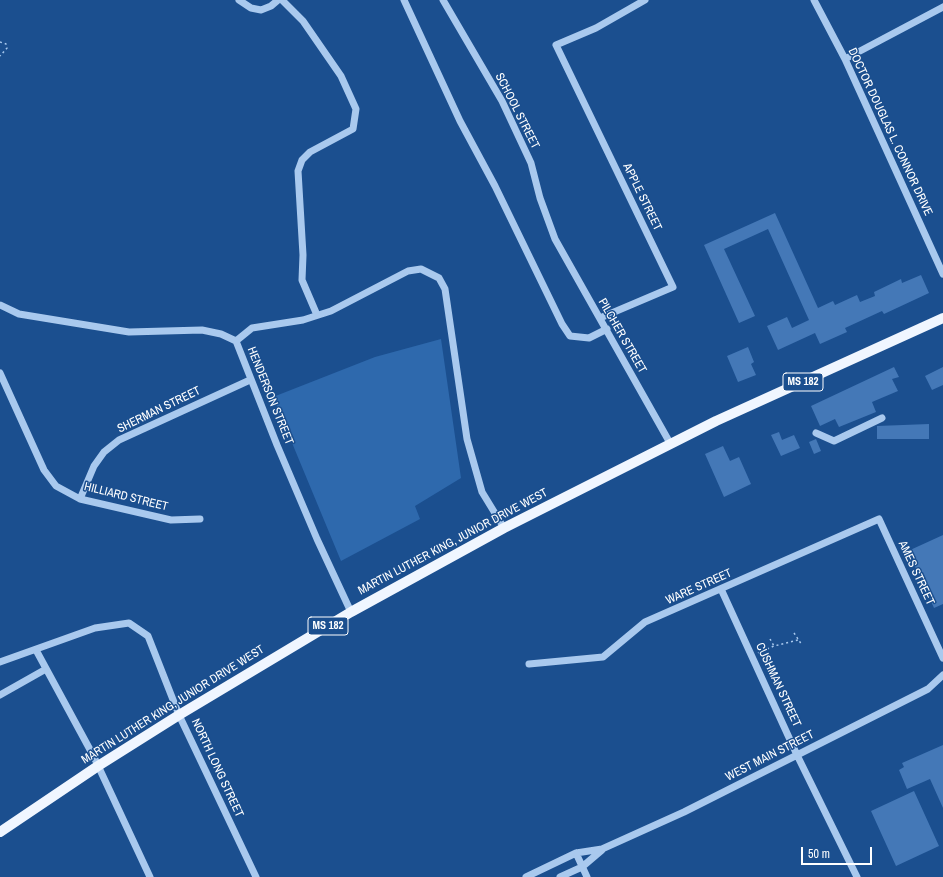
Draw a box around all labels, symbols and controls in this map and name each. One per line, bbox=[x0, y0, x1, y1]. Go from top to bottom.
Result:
street label: DOCTOR DOUGLAS L. CONNOR DRIVE bbox=[845, 46, 935, 218]
street label: SCHOOL STREET bbox=[492, 71, 542, 151]
street label: APPLE STREET bbox=[619, 161, 665, 233]
street label: PILCHER STREET bbox=[595, 296, 649, 376]
street label: HENDERSON STREET bbox=[244, 345, 296, 447]
road number: MS 182 bbox=[783, 373, 823, 391]
street label: SHERMAN STREET bbox=[115, 384, 203, 436]
street label: HILLIARD STREET bbox=[83, 480, 169, 514]
street label: MARTIN LUTHER KING, JUNIOR DRIVE WEST bbox=[356, 486, 550, 598]
street label: AMES STREET bbox=[895, 538, 937, 608]
street label: WARE STREET bbox=[664, 566, 734, 608]
road number: MS 182 bbox=[308, 617, 348, 635]
street label: CUSHMAN STREET bbox=[752, 641, 804, 729]
street label: MARTIN LUTHER KING, JUNIOR DRIVE WEST bbox=[79, 643, 267, 767]
street label: NORTH LONG STREET bbox=[188, 716, 246, 820]
street label: WEST MAIN STREET bbox=[723, 727, 817, 785]
scale bar bbox=[803, 839, 874, 865]
text: 50 m bbox=[808, 846, 830, 862]

